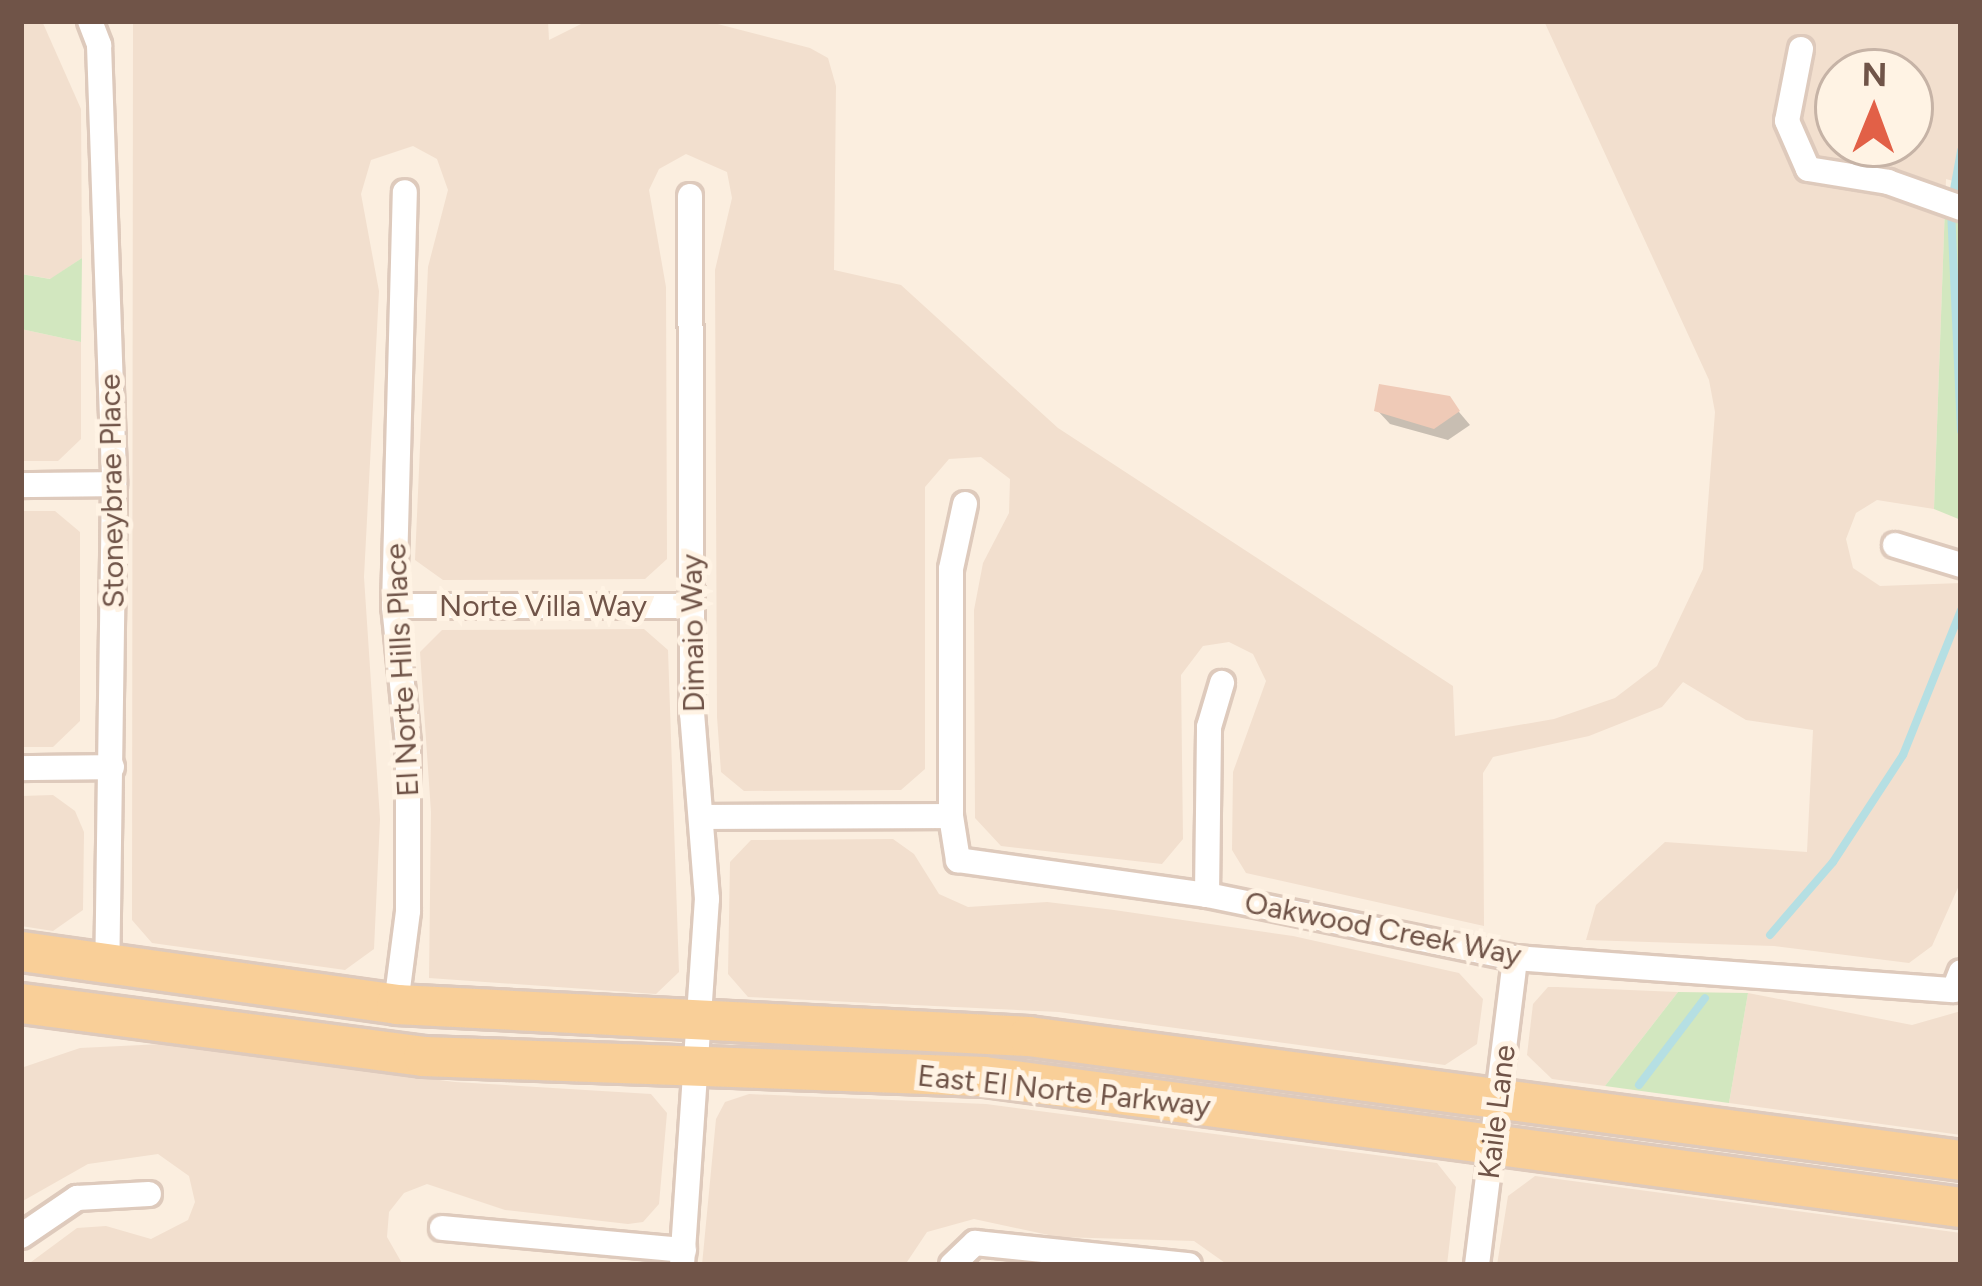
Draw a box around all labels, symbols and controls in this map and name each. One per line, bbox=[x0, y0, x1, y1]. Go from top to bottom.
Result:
north arrow bbox=[1814, 48, 1934, 168]
text: N bbox=[1861, 55, 1888, 94]
street label: Stoneybrae Place bbox=[92, 374, 132, 608]
street label: El Norte Hills Place bbox=[377, 542, 427, 798]
street label: Dimaio Way bbox=[674, 553, 712, 713]
street label: Norte Villa Way bbox=[439, 588, 647, 624]
street label: Oakwood Creek Way bbox=[1242, 885, 1524, 973]
street label: Kaile Lane bbox=[1471, 1043, 1523, 1181]
street label: East El Norte Parkway bbox=[916, 1058, 1212, 1124]

